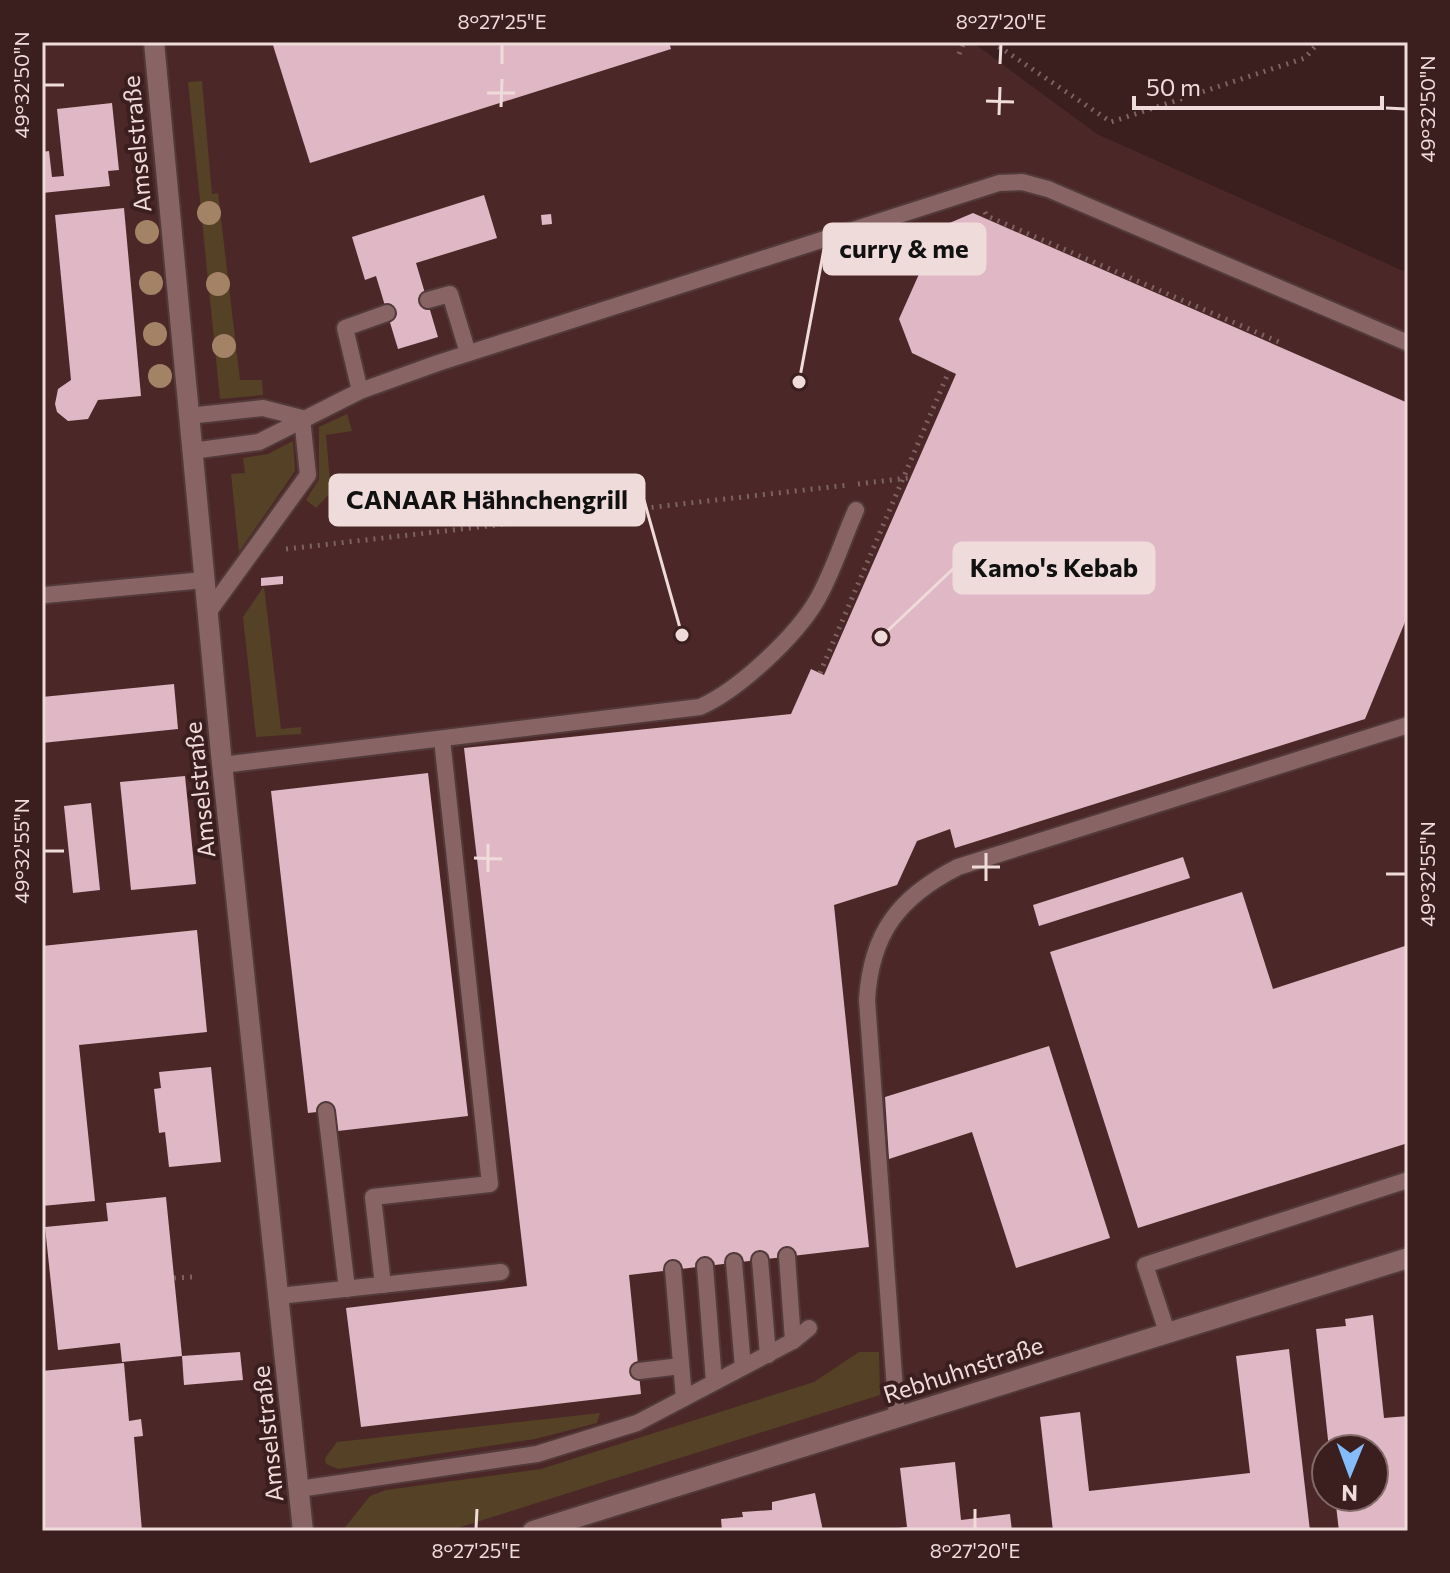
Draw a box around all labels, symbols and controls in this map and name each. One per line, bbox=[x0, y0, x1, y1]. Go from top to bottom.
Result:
text: 8°27'25"E bbox=[457, 9, 547, 33]
text: 8°27'20"E bbox=[956, 9, 1046, 33]
text: 49°32'50"N bbox=[9, 31, 33, 139]
text: 49°32'50"N bbox=[1415, 55, 1439, 163]
scale bar bbox=[1134, 60, 1382, 110]
text: 50 m bbox=[1146, 72, 1201, 101]
street label: Amselstraße bbox=[116, 75, 156, 213]
callout: curry & me bbox=[824, 224, 985, 274]
text: curry & me bbox=[839, 232, 969, 263]
callout: CANAAR Hähnchengrill bbox=[330, 475, 644, 525]
text: CANAAR Hähnchengrill bbox=[346, 483, 628, 514]
callout: Kamo's Kebab bbox=[954, 543, 1154, 593]
text: Kamo's Kebab bbox=[970, 551, 1138, 582]
street label: Amselstraße bbox=[177, 720, 221, 860]
text: 49°32'55"N bbox=[9, 798, 33, 904]
text: 49°32'55"N bbox=[1415, 821, 1439, 927]
street label: Rebhuhnstraße bbox=[879, 1329, 1047, 1409]
street label: Amselstraße bbox=[245, 1364, 289, 1504]
north arrow bbox=[1310, 1433, 1390, 1513]
text: N bbox=[1341, 1480, 1358, 1507]
text: 8°27'25"E bbox=[431, 1538, 521, 1562]
text: 8°27'20"E bbox=[930, 1538, 1020, 1562]

